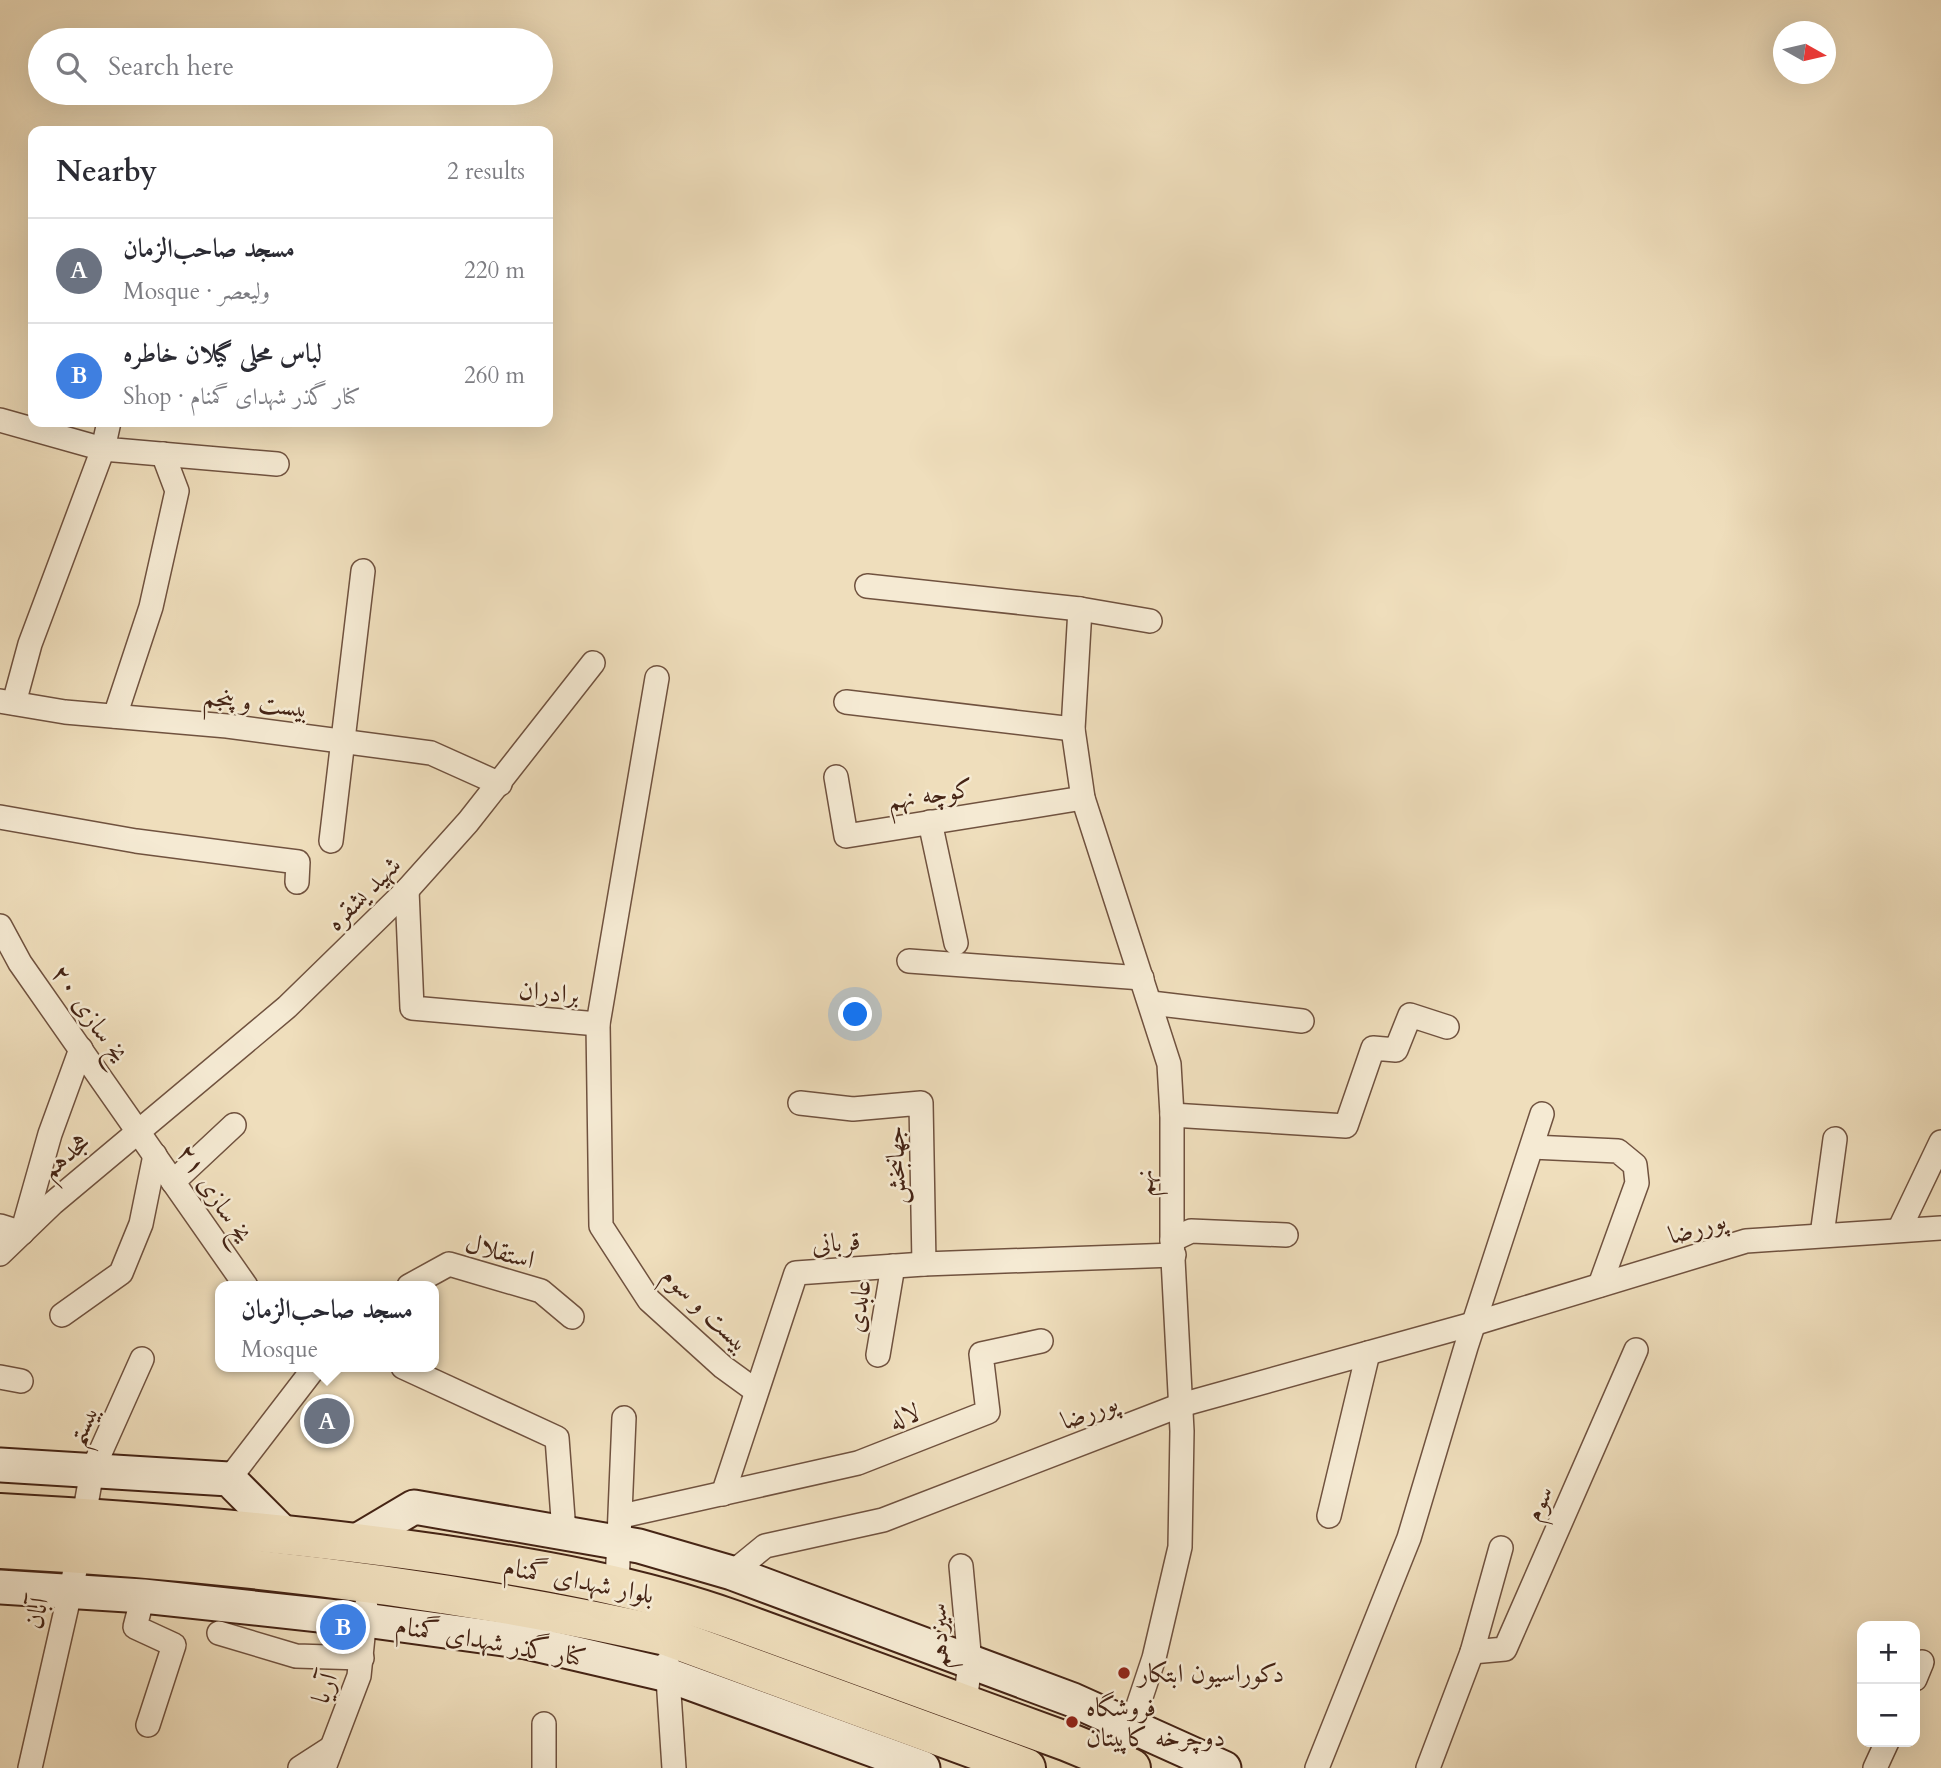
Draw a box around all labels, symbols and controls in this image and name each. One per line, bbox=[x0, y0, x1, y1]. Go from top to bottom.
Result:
north arrow bbox=[1773, 21, 1836, 84]
search box bbox=[28, 28, 553, 105]
icon: search bbox=[52, 48, 90, 86]
text: Search here bbox=[108, 49, 234, 84]
text: Nearby bbox=[56, 151, 157, 192]
text: 2 results bbox=[447, 156, 525, 187]
text: مسجد صاحب‌الزمان bbox=[123, 231, 295, 266]
text: A bbox=[70, 255, 88, 286]
text: 220 m bbox=[464, 255, 525, 286]
text: Mosque · ولیعصر bbox=[123, 276, 270, 307]
text: لباس محلی گیلان خاطره bbox=[123, 336, 322, 371]
text: B bbox=[71, 360, 87, 391]
text: 260 m bbox=[464, 360, 525, 391]
text: Shop · کنار گذر شهدای گمنام bbox=[123, 381, 361, 412]
street label: بیست و پنجم bbox=[200, 679, 311, 733]
street label: کوچه نهم bbox=[885, 770, 976, 825]
street label: شهید یشقره bbox=[318, 848, 409, 939]
street label: یخ سازی ۲۰ bbox=[40, 957, 138, 1074]
street label: برادران bbox=[517, 972, 581, 1013]
your location bbox=[838, 997, 872, 1031]
street label: هجدهم bbox=[33, 1124, 102, 1192]
street label: جهانبخش bbox=[877, 1125, 914, 1205]
street label: یخ سازی ۲۱ bbox=[165, 1137, 262, 1254]
street label: نهم bbox=[1127, 1169, 1169, 1197]
street label: پوررضا bbox=[1664, 1202, 1732, 1254]
street label: قربانی bbox=[811, 1223, 862, 1262]
street label: استقلال bbox=[461, 1225, 538, 1277]
street label: بیست و سوم bbox=[650, 1259, 757, 1364]
street label: عابدی bbox=[837, 1277, 880, 1335]
popup bbox=[215, 1281, 439, 1372]
text: مسجد صاحب‌الزمان bbox=[241, 1292, 413, 1327]
text: Mosque bbox=[241, 1334, 318, 1365]
street label: پوررضا bbox=[1055, 1384, 1124, 1439]
street label: لاله bbox=[883, 1394, 925, 1438]
pin: A bbox=[304, 1395, 350, 1447]
street label: بیستم bbox=[58, 1399, 114, 1455]
street label: سوم bbox=[1515, 1480, 1566, 1529]
street label: بلوار شهدای گمنام bbox=[500, 1549, 657, 1617]
street label: آبان bbox=[16, 1592, 58, 1632]
pin: B bbox=[320, 1601, 366, 1653]
street label: سیزدهم bbox=[920, 1602, 964, 1670]
street label: کنار گذر شهدای گمنام bbox=[392, 1607, 589, 1680]
map controls bbox=[1857, 1621, 1920, 1747]
button: + bbox=[1857, 1621, 1920, 1684]
place label: دکوراسیون ابتکار bbox=[1135, 1656, 1284, 1691]
marker: دکوراسیون ابتکار bbox=[1116, 1665, 1132, 1681]
street label: آریا bbox=[303, 1666, 347, 1708]
button: − bbox=[1857, 1684, 1920, 1747]
place label: فروشگاه دوچرخه کاپیتان bbox=[1086, 1690, 1225, 1755]
marker: فروشگاه دوچرخه کاپیتان bbox=[1064, 1714, 1080, 1730]

